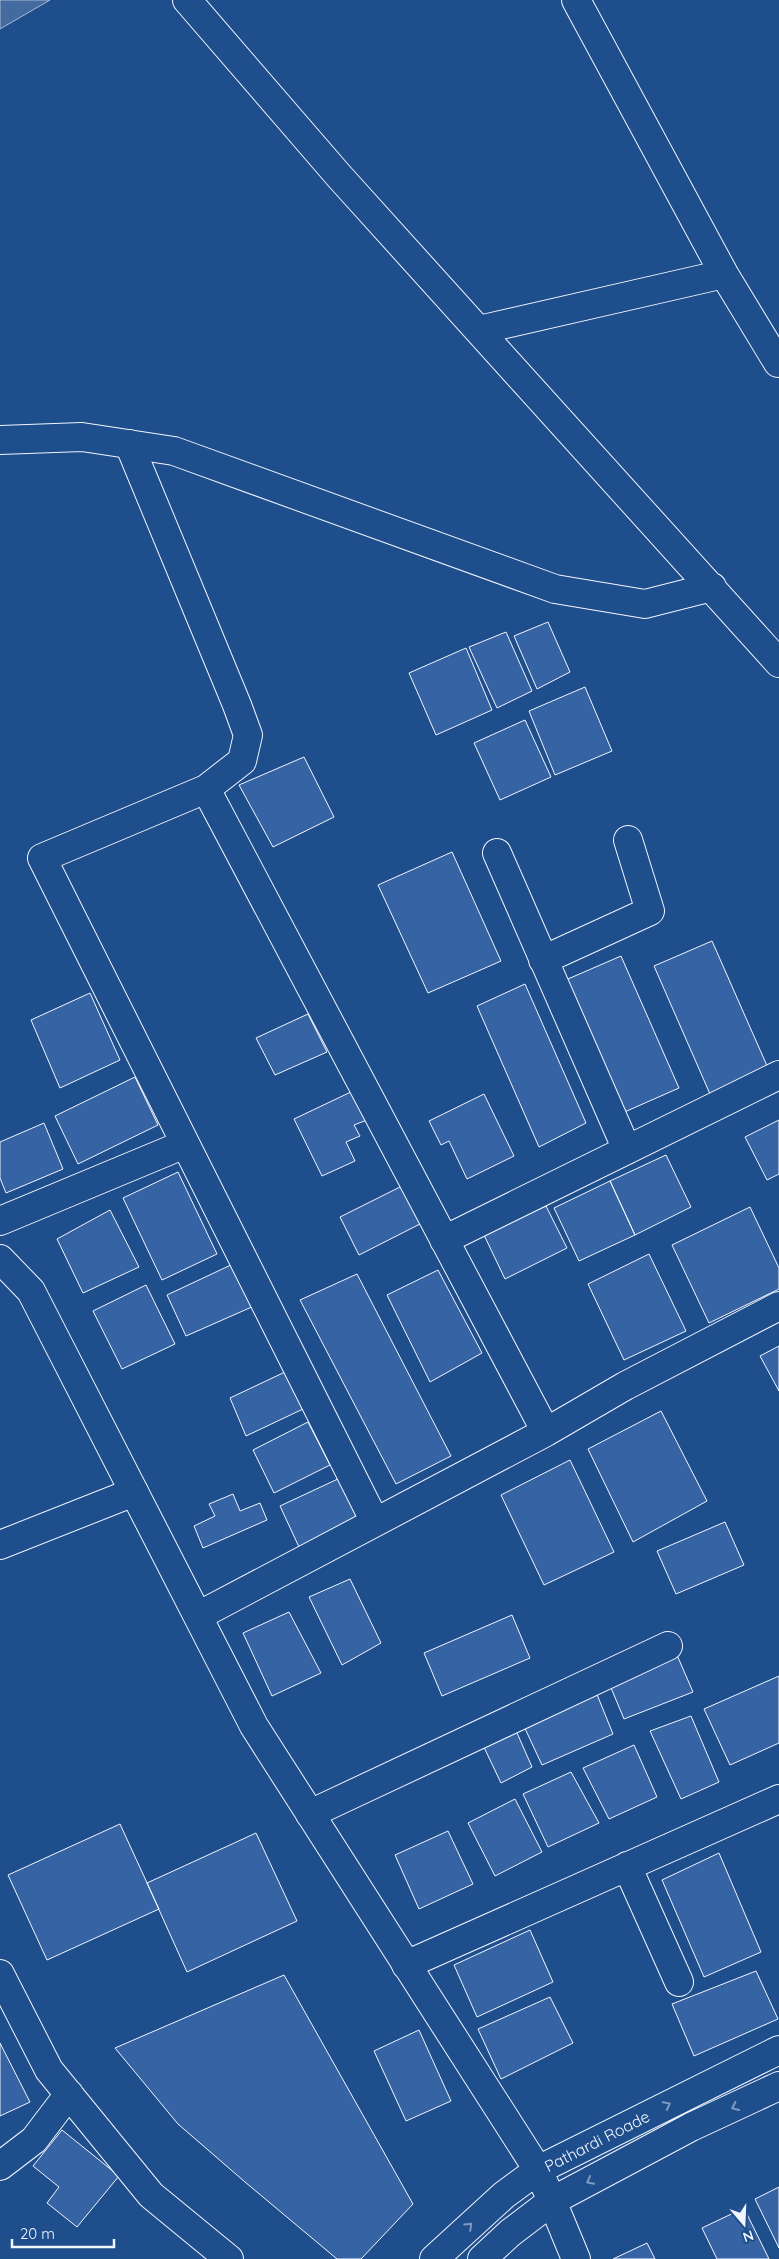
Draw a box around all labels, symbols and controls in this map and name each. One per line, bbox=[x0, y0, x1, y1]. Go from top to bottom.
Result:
one-way arrow bbox=[731, 2100, 740, 2111]
one-way arrow bbox=[661, 2101, 670, 2111]
street label: Pathardi Roade bbox=[541, 2106, 653, 2176]
one-way arrow bbox=[586, 2175, 595, 2185]
north arrow bbox=[719, 2199, 769, 2249]
scale bar bbox=[12, 2216, 115, 2248]
one-way arrow bbox=[464, 2222, 473, 2231]
text: 20 m bbox=[20, 2224, 55, 2243]
text: N bbox=[740, 2226, 756, 2246]

